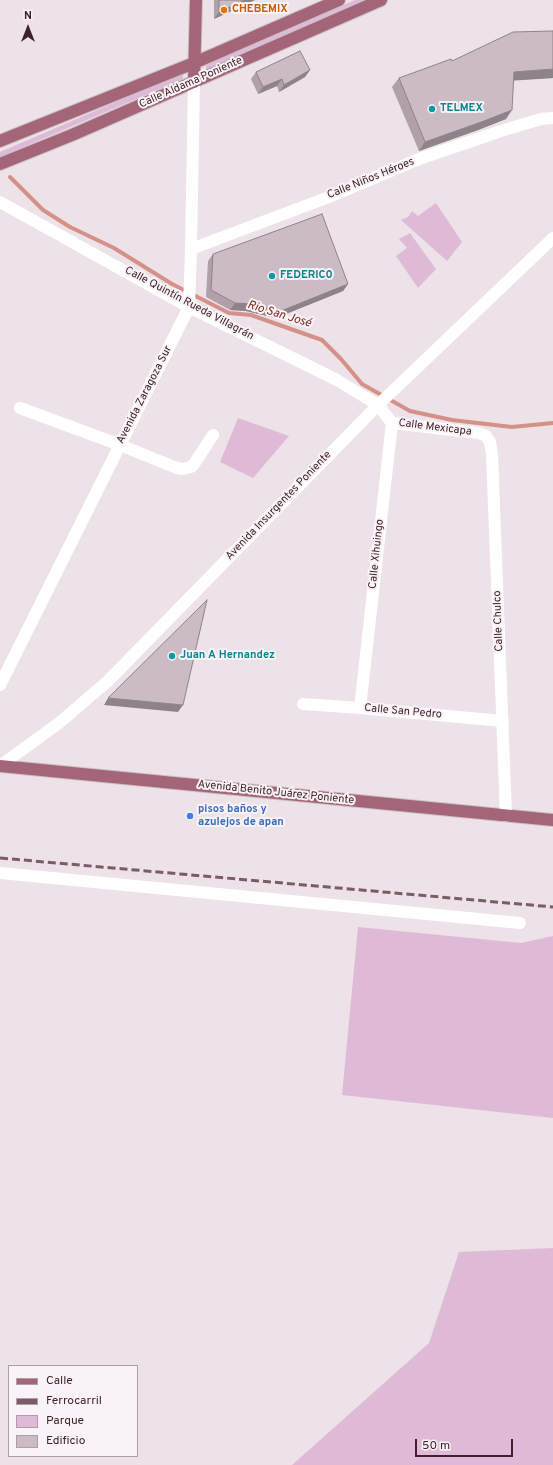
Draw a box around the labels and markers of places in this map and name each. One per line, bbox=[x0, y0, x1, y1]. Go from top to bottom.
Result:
place label: CHEBEMIX bbox=[232, 3, 288, 17]
marker: CHEBEMIX bbox=[219, 5, 229, 15]
place label: TELMEX bbox=[440, 102, 483, 116]
marker: TELMEX bbox=[427, 104, 437, 114]
place label: FEDERIC0 bbox=[280, 269, 333, 283]
marker: FEDERIC0 bbox=[267, 271, 277, 281]
place label: Juan A Hernandez bbox=[180, 649, 275, 663]
marker: Juan A Hernandez bbox=[167, 651, 177, 661]
place label: pisos baños y azulejos de apan bbox=[198, 803, 284, 829]
marker: pisos baños y azulejos de apan bbox=[185, 811, 195, 821]

